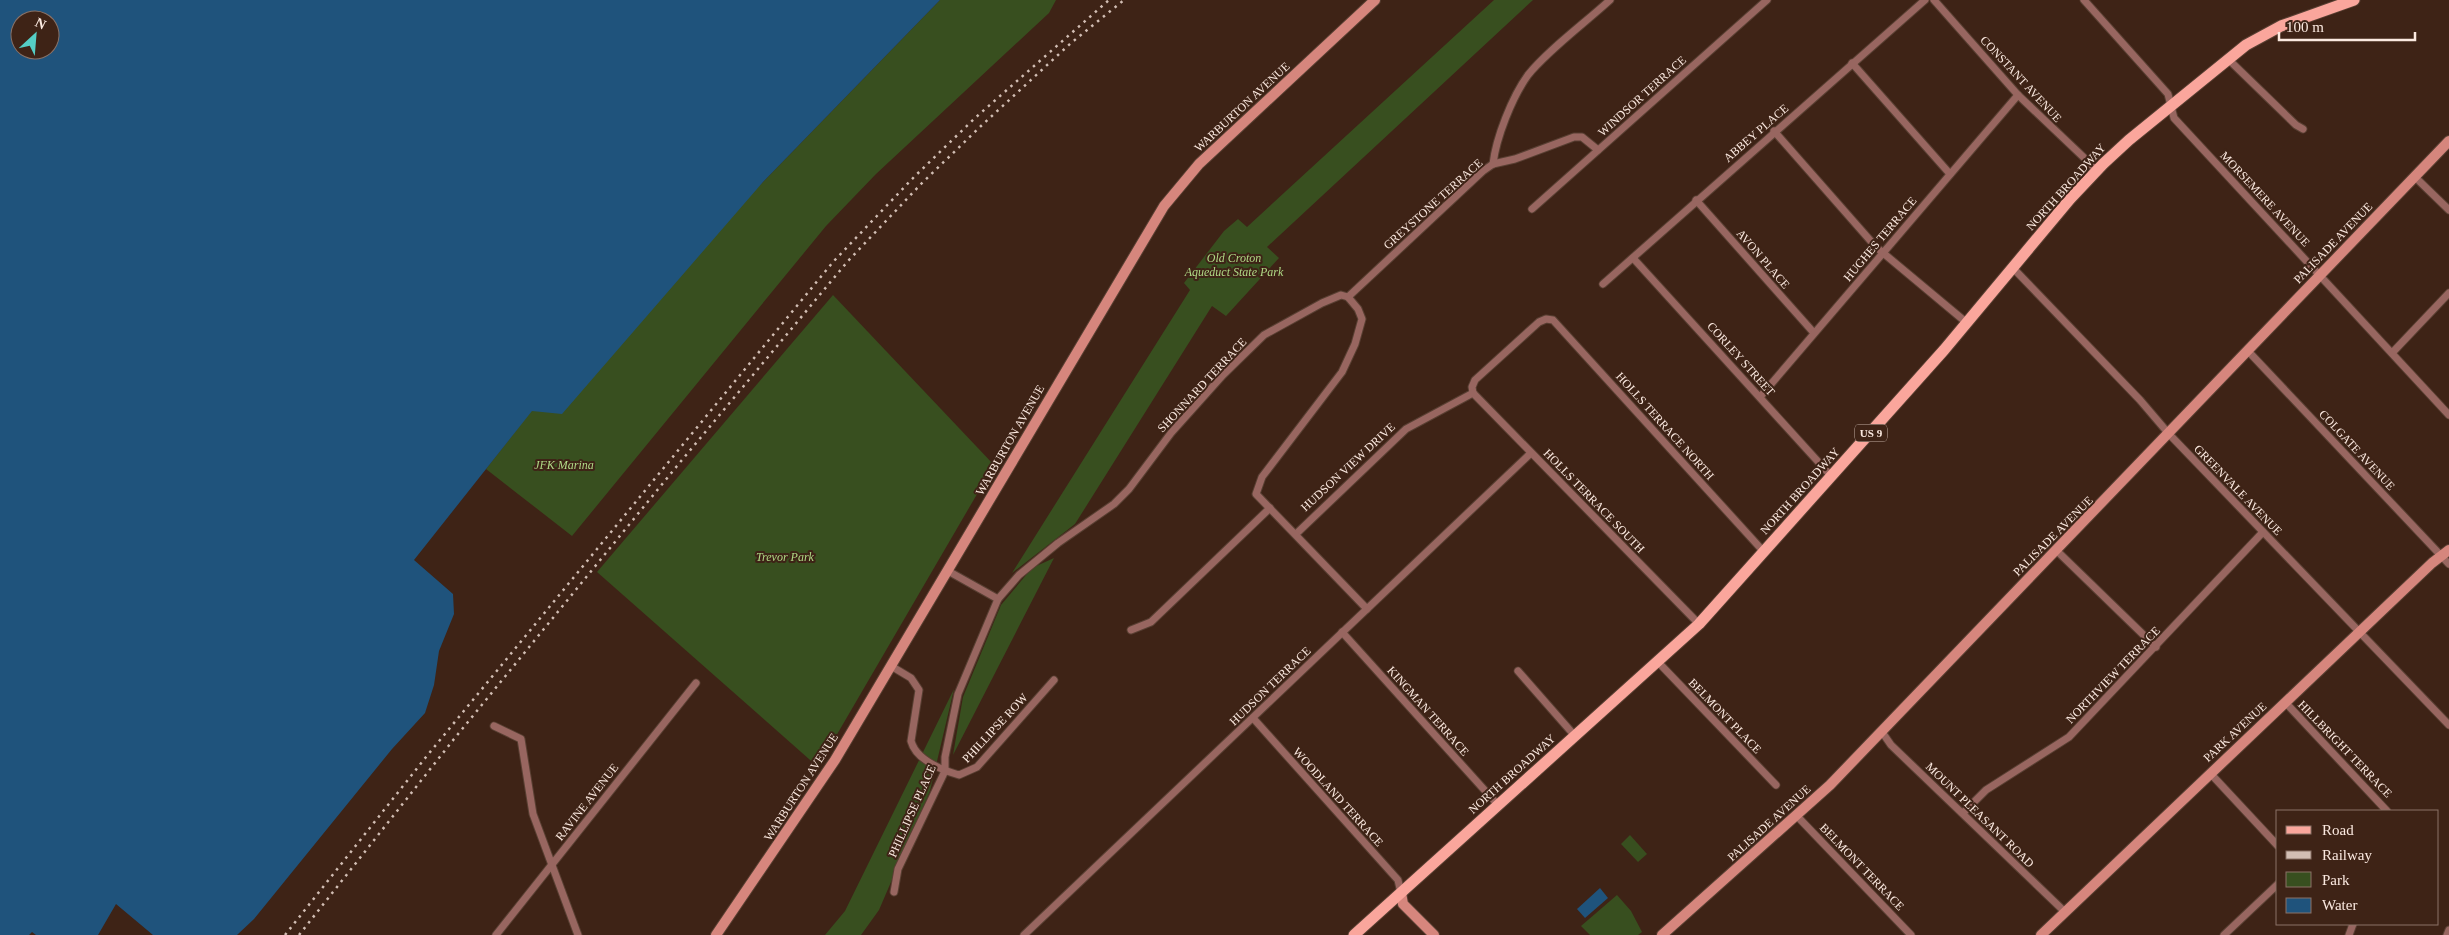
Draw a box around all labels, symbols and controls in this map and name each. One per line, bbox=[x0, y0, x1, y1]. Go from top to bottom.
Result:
north arrow bbox=[10, 10, 60, 60]
scale bar bbox=[2279, 10, 2415, 42]
text: N bbox=[33, 15, 48, 33]
text: 100 m bbox=[2286, 19, 2324, 35]
street label: CONSTANT AVENUE bbox=[1977, 33, 2065, 125]
street label: WINDSOR TERRACE bbox=[1595, 53, 1689, 139]
street label: WARBURTON AVENUE bbox=[1191, 59, 1293, 155]
street label: ABBEY PLACE bbox=[1721, 101, 1791, 165]
street label: NORTH BROADWAY bbox=[2023, 141, 2109, 233]
street label: MORSEMERE AVENUE bbox=[2217, 149, 2313, 249]
street label: GREYSTONE TERRACE bbox=[1381, 156, 1485, 252]
street label: HUGHES TERRACE bbox=[1841, 194, 1919, 284]
street label: PALISADE AVENUE bbox=[2291, 200, 2375, 286]
street label: AVON PLACE bbox=[1733, 226, 1793, 292]
park label: Old Croton Aqueduct State Park bbox=[1184, 251, 1284, 279]
street label: CORLEY STREET bbox=[1704, 319, 1778, 399]
street label: SHONNARD TERRACE bbox=[1155, 335, 1249, 435]
street label: HOLLS TERRACE NORTH bbox=[1613, 369, 1717, 483]
street label: WARBURTON AVENUE bbox=[973, 382, 1047, 498]
street label: COLGATE AVENUE bbox=[2316, 407, 2398, 493]
street label: HUDSON VIEW DRIVE bbox=[1298, 420, 1398, 514]
road number: US 9 bbox=[1855, 424, 1887, 442]
street label: GREENVALE AVENUE bbox=[2191, 442, 2285, 538]
street label: NORTH BROADWAY bbox=[1757, 445, 1843, 537]
street label: HOLLS TERRACE SOUTH bbox=[1541, 446, 1648, 556]
park label: JFK Marina bbox=[534, 458, 594, 472]
street label: PALISADE AVENUE bbox=[2010, 493, 2096, 579]
park label: Trevor Park bbox=[756, 550, 815, 564]
street label: NORTHVIEW TERRACE bbox=[2063, 624, 2163, 726]
street label: HUDSON TERRACE bbox=[1226, 644, 1314, 728]
street label: KINGMAN TERRACE bbox=[1384, 663, 1472, 759]
street label: BELMONT PLACE bbox=[1686, 676, 1764, 756]
street label: PHILLIPSE ROW bbox=[959, 690, 1031, 766]
street label: HILLBRIGHT TERRACE bbox=[2295, 698, 2395, 800]
street label: PARK AVENUE bbox=[2201, 699, 2269, 765]
street label: WARBURTON AVENUE bbox=[761, 731, 841, 843]
street label: NORTH BROADWAY bbox=[1466, 731, 1558, 817]
street label: WOODLAND TERRACE bbox=[1290, 745, 1386, 849]
street label: MOUNT PLEASANT ROAD bbox=[1923, 760, 2037, 871]
street label: RAVINE AVENUE bbox=[553, 761, 621, 843]
street label: PHILLIPSE PLACE bbox=[885, 763, 939, 859]
street label: PALISADE AVENUE bbox=[1725, 782, 1813, 864]
legend bbox=[2276, 810, 2439, 925]
street label: BELMONT TERRACE bbox=[1817, 821, 1907, 913]
text: Road bbox=[2322, 822, 2354, 838]
text: Railway bbox=[2322, 847, 2372, 863]
text: Park bbox=[2322, 872, 2350, 888]
text: Water bbox=[2322, 897, 2357, 913]

